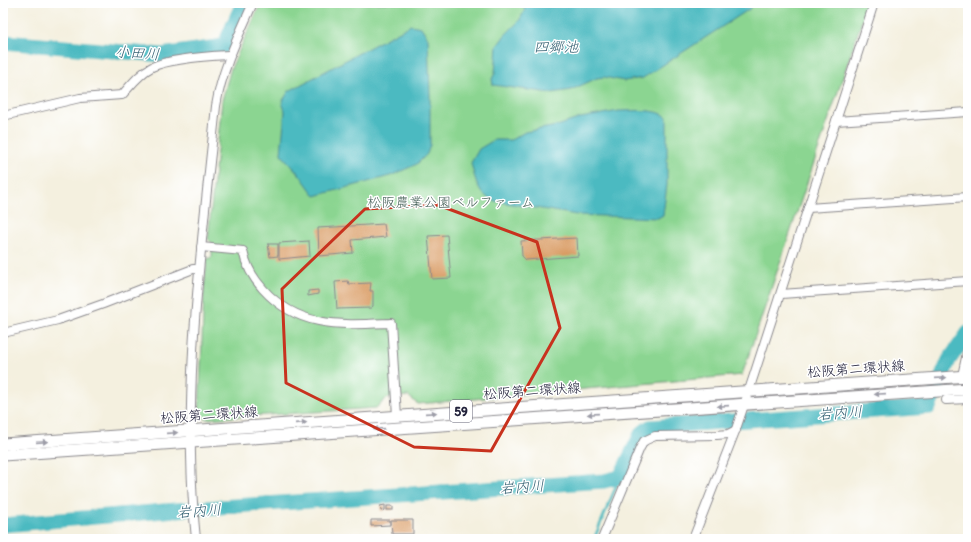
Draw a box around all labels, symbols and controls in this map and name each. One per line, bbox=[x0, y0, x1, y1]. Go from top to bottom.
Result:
water label: 四郷池 bbox=[533, 38, 579, 56]
water label: 小田川 bbox=[114, 42, 160, 64]
park label: 松阪農業公園ベルファーム bbox=[367, 194, 535, 211]
street label: 松阪第二環状線 bbox=[807, 357, 905, 381]
one-way arrow bbox=[935, 374, 947, 381]
street label: 松阪第二環状線 bbox=[483, 379, 581, 403]
one-way arrow bbox=[874, 391, 886, 398]
road number: 59 bbox=[450, 400, 472, 422]
one-way arrow bbox=[717, 402, 729, 409]
water label: 岩内川 bbox=[817, 402, 863, 424]
street label: 松阪第二環状線 bbox=[160, 403, 258, 427]
one-way arrow bbox=[425, 410, 437, 417]
one-way arrow bbox=[587, 411, 599, 418]
one-way arrow bbox=[295, 419, 307, 426]
one-way arrow bbox=[372, 426, 385, 432]
one-way arrow bbox=[166, 429, 178, 436]
one-way arrow bbox=[36, 438, 48, 445]
water label: 岩内川 bbox=[499, 476, 545, 498]
water label: 岩内川 bbox=[176, 500, 222, 522]

